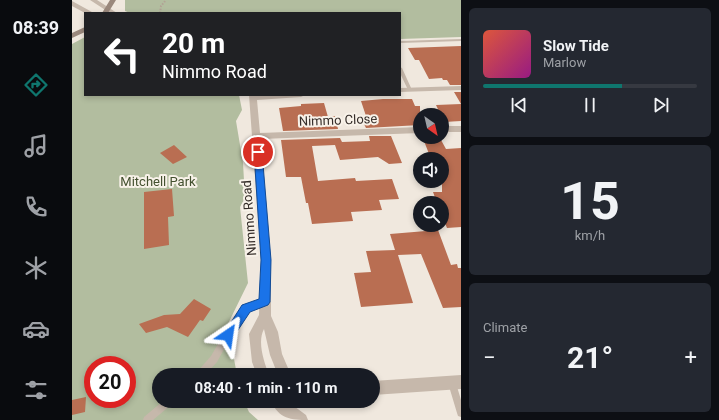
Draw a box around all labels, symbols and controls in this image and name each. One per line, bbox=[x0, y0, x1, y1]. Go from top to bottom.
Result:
text: 08:39 bbox=[13, 17, 59, 38]
text: 20 m bbox=[162, 27, 225, 60]
icon: left bbox=[96, 28, 148, 80]
text: Slow Tide bbox=[543, 37, 609, 55]
text: Marlow bbox=[543, 55, 586, 70]
text: Nimmo Road bbox=[162, 61, 267, 82]
icon: directions bbox=[22, 71, 50, 99]
icon: previous bbox=[508, 94, 530, 116]
icon: pause bbox=[579, 94, 601, 116]
icon: next bbox=[650, 94, 672, 116]
north arrow bbox=[413, 108, 449, 144]
map controls bbox=[413, 108, 449, 232]
street label: Nimmo Close bbox=[299, 111, 378, 129]
icon: music bbox=[22, 132, 50, 160]
pin bbox=[241, 135, 275, 169]
icon: arrive bbox=[247, 141, 269, 163]
button: sound bbox=[413, 152, 449, 188]
text: 15 bbox=[560, 171, 620, 232]
park label: Mitchell Park bbox=[120, 174, 196, 189]
street label: Nimmo Road bbox=[239, 180, 259, 256]
icon: phone bbox=[22, 193, 50, 221]
button: search bbox=[413, 196, 449, 232]
text: km/h bbox=[575, 228, 605, 243]
icon: climate bbox=[22, 254, 50, 282]
position arrow bbox=[207, 314, 249, 356]
icon: car bbox=[22, 315, 50, 343]
text: Climate bbox=[483, 320, 527, 335]
text: 21° bbox=[567, 340, 613, 375]
text: − bbox=[483, 345, 496, 370]
text: + bbox=[685, 345, 697, 370]
speed limit sign: 20 bbox=[84, 356, 136, 408]
icon: filters bbox=[22, 376, 50, 404]
text: 08:40 · 1 min · 110 m bbox=[195, 379, 337, 397]

